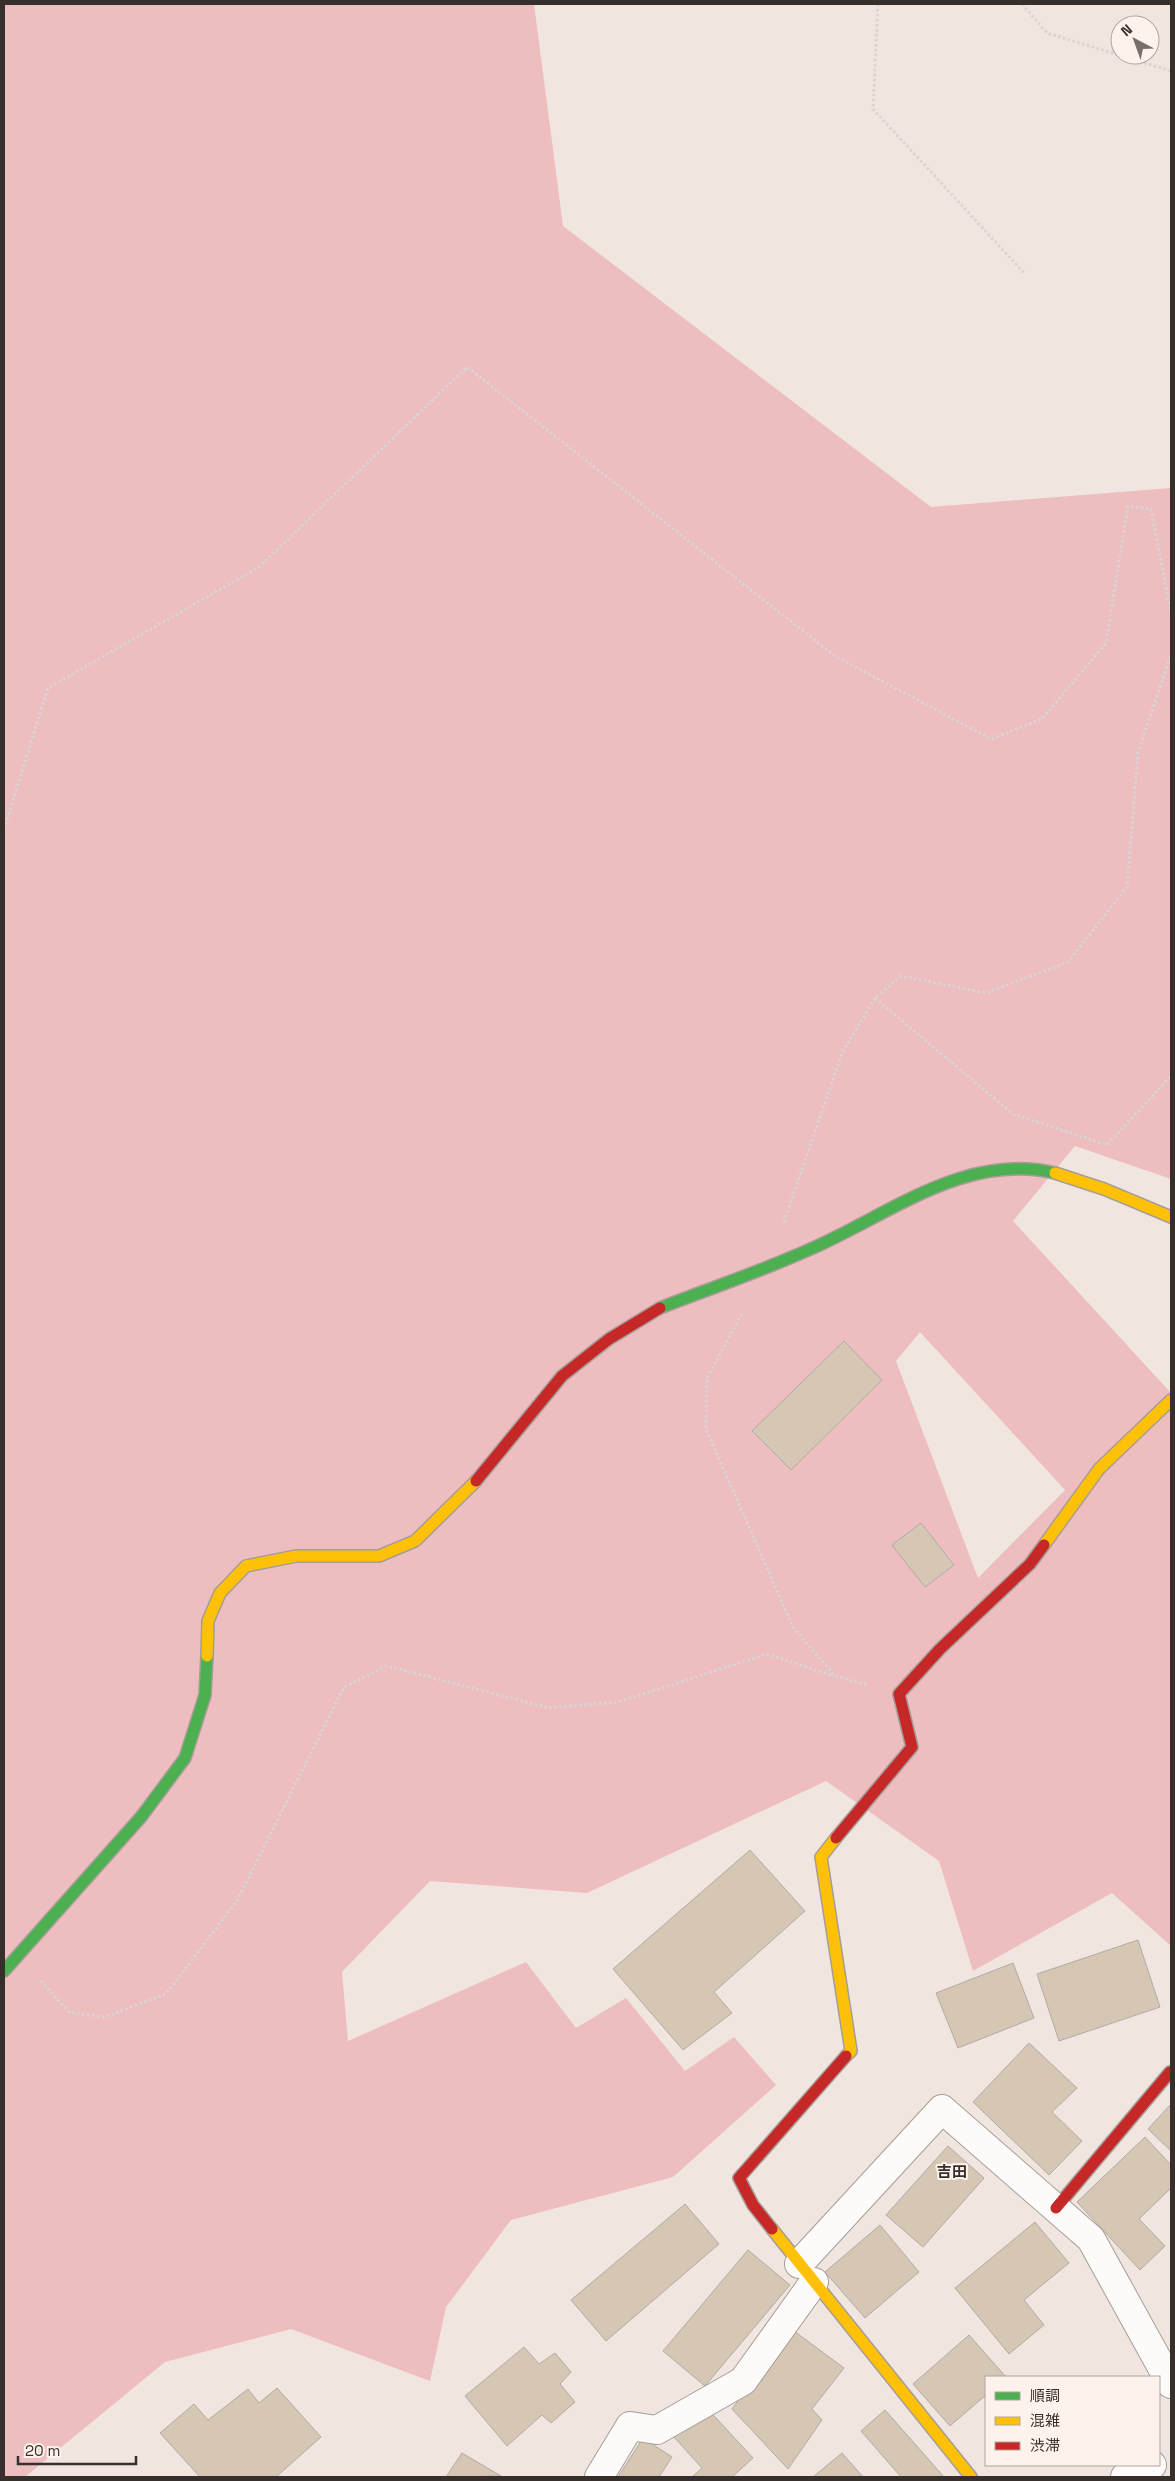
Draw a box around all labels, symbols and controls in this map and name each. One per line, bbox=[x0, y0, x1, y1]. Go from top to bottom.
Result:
north arrow bbox=[1110, 15, 1160, 65]
text: N bbox=[1117, 20, 1136, 40]
district label: 吉田 bbox=[937, 2162, 967, 2181]
legend bbox=[985, 2376, 1160, 2466]
text: 順調 bbox=[1030, 2386, 1060, 2405]
text: 混雑 bbox=[1030, 2411, 1060, 2430]
scale bar bbox=[18, 2434, 135, 2466]
text: 渋滞 bbox=[1030, 2436, 1060, 2455]
text: 20 m bbox=[25, 2441, 60, 2460]

